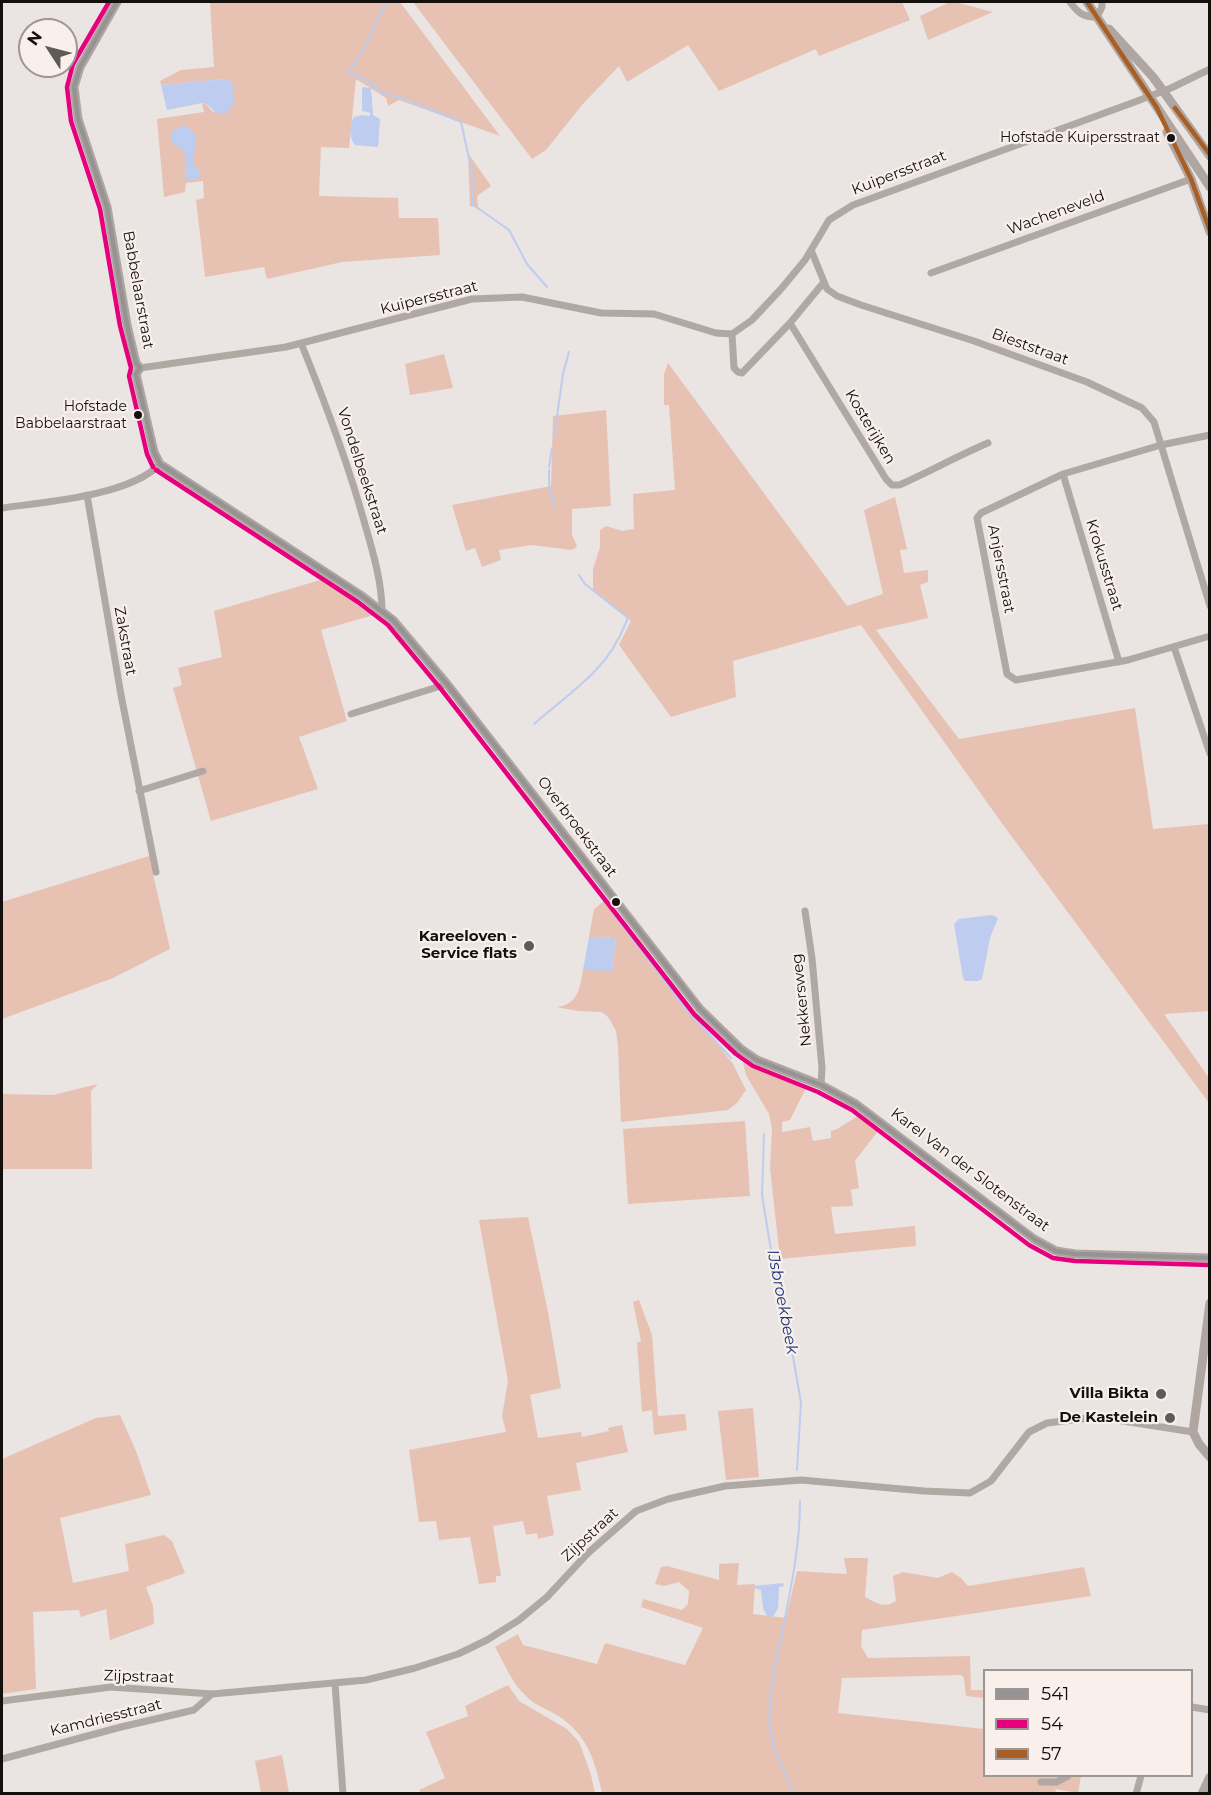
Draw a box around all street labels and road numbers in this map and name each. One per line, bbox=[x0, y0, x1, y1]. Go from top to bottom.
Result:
street label: Kuipersstraat bbox=[849, 147, 949, 199]
street label: Wacheneveld bbox=[1005, 187, 1107, 239]
street label: Babbelaarstraat bbox=[119, 229, 157, 351]
street label: Kuipersstraat bbox=[378, 277, 480, 319]
street label: Bieststraat bbox=[989, 325, 1071, 369]
street label: Kosterijken bbox=[841, 386, 899, 468]
street label: Vondelbeekstraat bbox=[333, 405, 391, 537]
street label: Krokusstraat bbox=[1082, 517, 1126, 613]
street label: Anjersstraat bbox=[984, 523, 1018, 615]
street label: Zakstraat bbox=[110, 605, 140, 677]
street label: Overbroekstraat bbox=[533, 773, 621, 881]
street label: Nekkersweg bbox=[788, 953, 816, 1047]
street label: Karel Van der Slotenstraat bbox=[887, 1104, 1053, 1236]
street label: Zijpstraat bbox=[558, 1504, 622, 1566]
street label: Zijpstraat bbox=[103, 1667, 175, 1687]
street label: Kamdriesstraat bbox=[48, 1695, 164, 1741]

